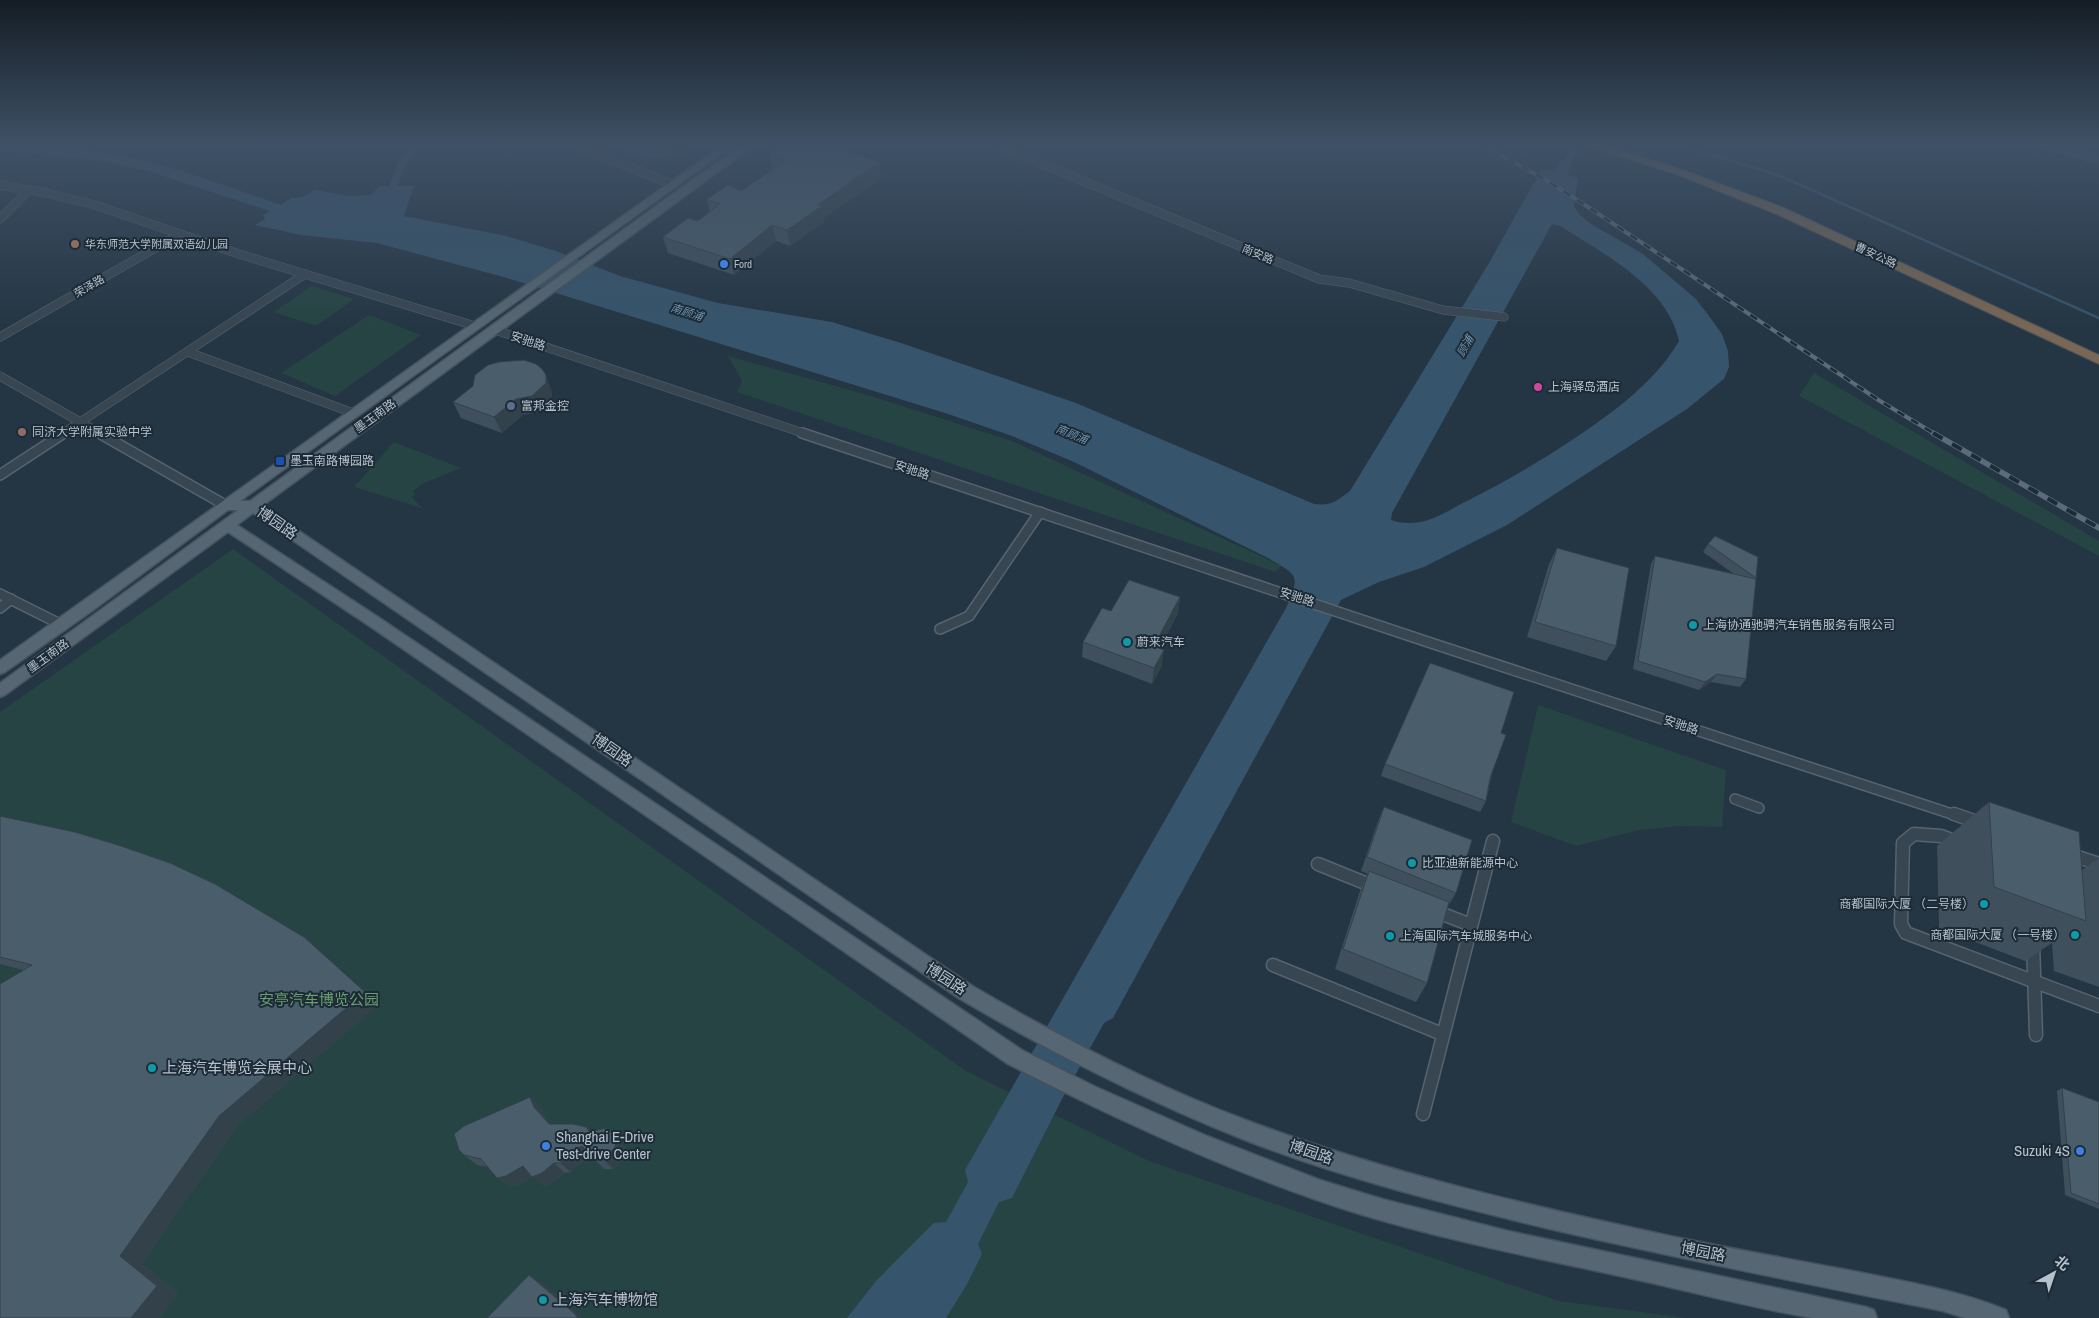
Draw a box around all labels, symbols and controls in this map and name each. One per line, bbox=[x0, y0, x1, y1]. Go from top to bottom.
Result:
place label: 华东师范大学附属双语幼儿园 bbox=[85, 237, 228, 251]
marker: 华东师范大学附属双语幼儿园 bbox=[69, 238, 81, 250]
street label: 曹安公路 bbox=[1853, 239, 1899, 271]
street label: 南安路 bbox=[1240, 241, 1276, 267]
place label: Ford bbox=[734, 257, 752, 271]
marker: Ford bbox=[718, 258, 730, 270]
street label: 荣泽路 bbox=[71, 272, 107, 300]
water label: 南顾浦 bbox=[669, 300, 707, 324]
street label: 安驰路 bbox=[508, 328, 548, 354]
water label: 顾浦 bbox=[1454, 331, 1477, 359]
place label: 上海驿岛酒店 bbox=[1548, 379, 1620, 395]
marker: 上海驿岛酒店 bbox=[1532, 381, 1544, 393]
street label: 墨玉南路 bbox=[351, 395, 399, 437]
place label: 富邦金控 bbox=[521, 398, 569, 414]
marker: 富邦金控 bbox=[505, 400, 517, 412]
water label: 南顾浦 bbox=[1054, 421, 1092, 447]
place label: 同济大学附属实验中学 bbox=[32, 424, 152, 440]
marker: 同济大学附属实验中学 bbox=[16, 426, 28, 438]
place label: 墨玉南路博园路 bbox=[290, 453, 374, 469]
marker: 墨玉南路博园路 bbox=[274, 455, 286, 467]
street label: 安驰路 bbox=[892, 457, 932, 483]
street label: 博园路 bbox=[253, 501, 302, 544]
street label: 安驰路 bbox=[1277, 584, 1317, 610]
place label: 上海协通驰骋汽车销售服务有限公司 bbox=[1703, 617, 1895, 633]
marker: 上海协通驰骋汽车销售服务有限公司 bbox=[1687, 619, 1699, 631]
place label: 蔚来汽车 bbox=[1137, 634, 1185, 650]
street label: 墨玉南路 bbox=[24, 635, 72, 677]
marker: 蔚来汽车 bbox=[1121, 636, 1133, 648]
street label: 安驰路 bbox=[1661, 712, 1701, 738]
street label: 博园路 bbox=[588, 728, 637, 771]
place label: 比亚迪新能源中心 bbox=[1422, 855, 1518, 871]
marker: 比亚迪新能源中心 bbox=[1406, 857, 1418, 869]
place label: 商都国际大厦 （二号楼） bbox=[1839, 896, 1974, 912]
marker: 商都国际大厦 （二号楼） bbox=[1978, 898, 1990, 910]
place label: 商都国际大厦 （一号楼） bbox=[1930, 927, 2065, 943]
place label: 上海国际汽车城服务中心 bbox=[1400, 928, 1532, 944]
marker: 商都国际大厦 （一号楼） bbox=[2069, 929, 2081, 941]
marker: 上海国际汽车城服务中心 bbox=[1384, 930, 1396, 942]
street label: 博园路 bbox=[922, 958, 971, 1000]
park label: 安亭汽车博览公园 bbox=[259, 989, 379, 1010]
place label: 上海汽车博览会展中心 bbox=[162, 1057, 312, 1078]
marker: 上海汽车博览会展中心 bbox=[146, 1062, 158, 1074]
place label: Shanghai E-Drive Test-drive Center bbox=[556, 1126, 654, 1164]
street label: 博园路 bbox=[1286, 1134, 1336, 1169]
marker: Shanghai E-Drive Test-drive Center bbox=[540, 1140, 552, 1152]
place label: Suzuki 4S bbox=[2014, 1140, 2070, 1161]
marker: Suzuki 4S bbox=[2074, 1145, 2086, 1157]
street label: 博园路 bbox=[1679, 1237, 1727, 1266]
north arrow bbox=[2029, 1248, 2079, 1298]
text: 北 bbox=[2051, 1252, 2074, 1274]
place label: 上海汽车博物馆 bbox=[553, 1289, 658, 1310]
marker: 上海汽车博物馆 bbox=[537, 1294, 549, 1306]

